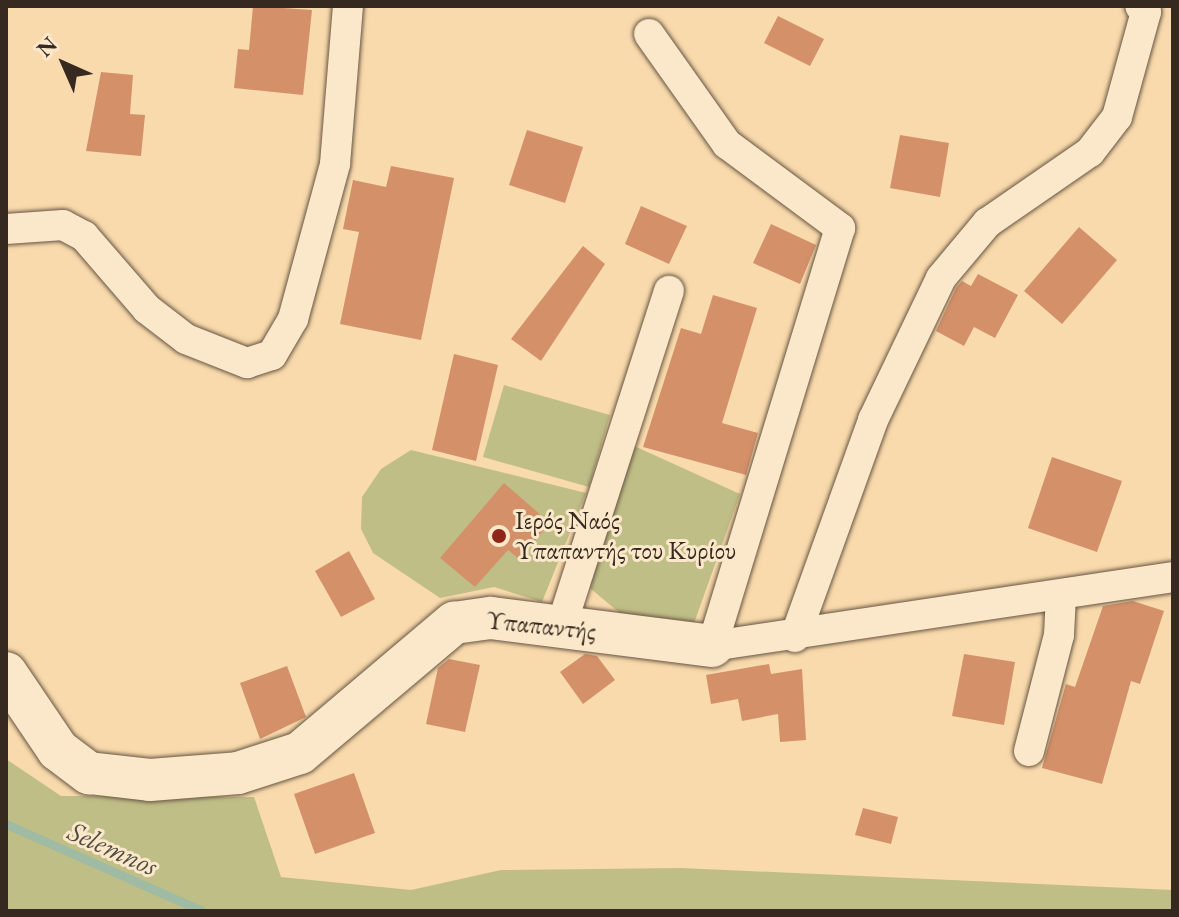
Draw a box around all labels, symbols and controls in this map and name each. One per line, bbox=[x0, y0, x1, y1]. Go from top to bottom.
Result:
north arrow bbox=[24, 24, 104, 104]
text: N bbox=[30, 30, 63, 63]
place label: Ιερός Ναός Υπαπαντής του Κυρίου bbox=[515, 505, 736, 566]
marker: Ιερός Ναός Υπαπαντής του Κυρίου bbox=[490, 527, 508, 545]
street label: Υπαπαντής bbox=[484, 605, 598, 647]
water label: Selemnos bbox=[63, 814, 163, 882]

